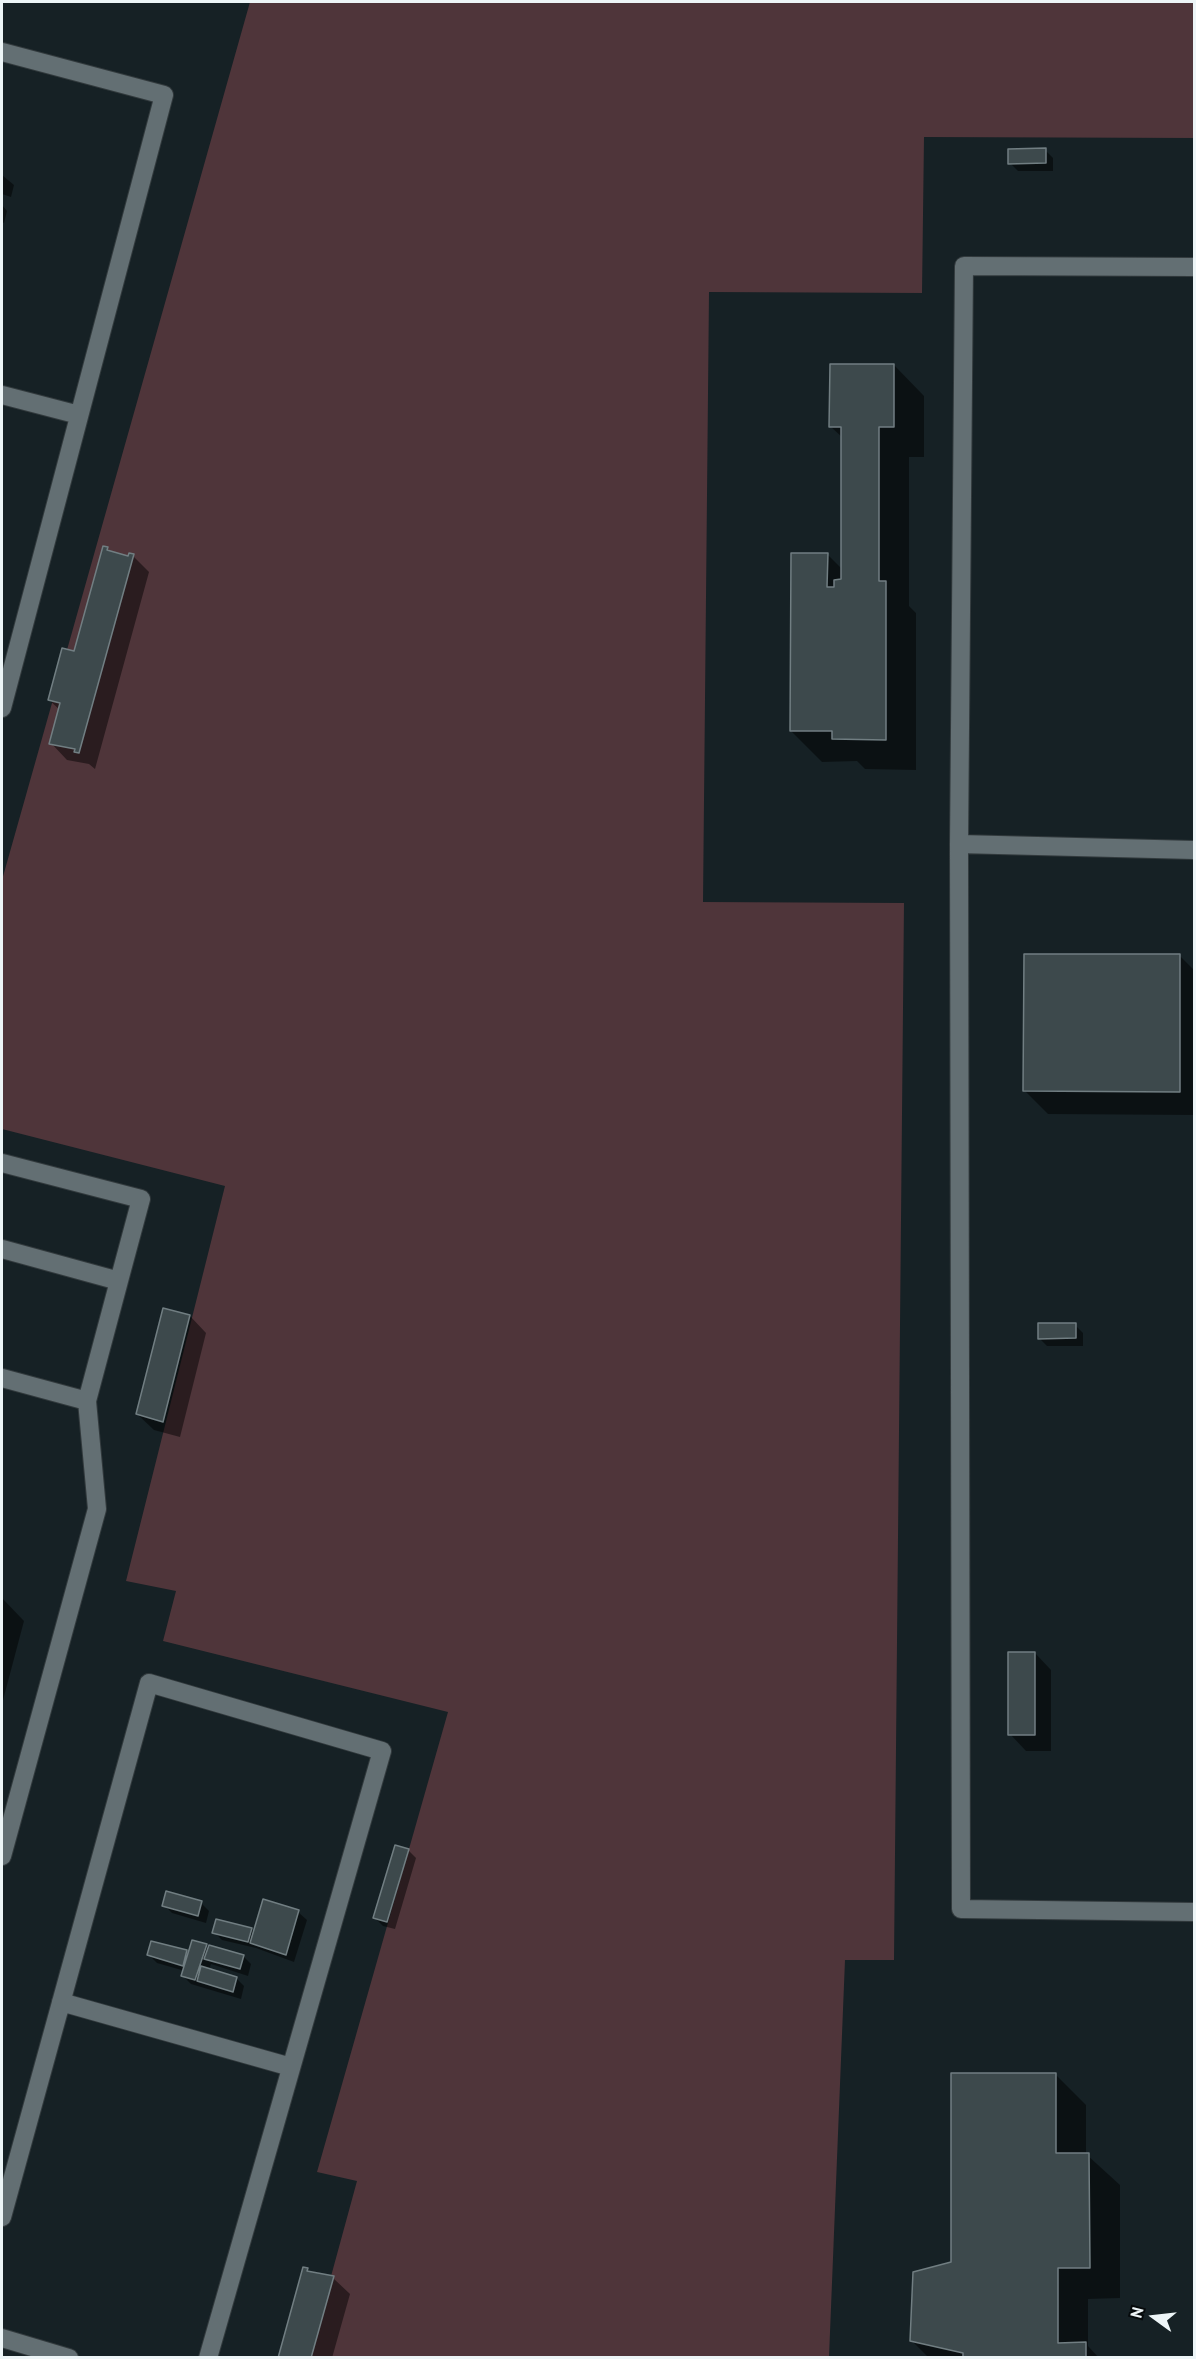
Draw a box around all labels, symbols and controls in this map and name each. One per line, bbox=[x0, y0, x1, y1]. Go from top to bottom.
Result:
north arrow bbox=[1124, 2287, 1184, 2347]
text: N bbox=[1126, 2305, 1148, 2320]

